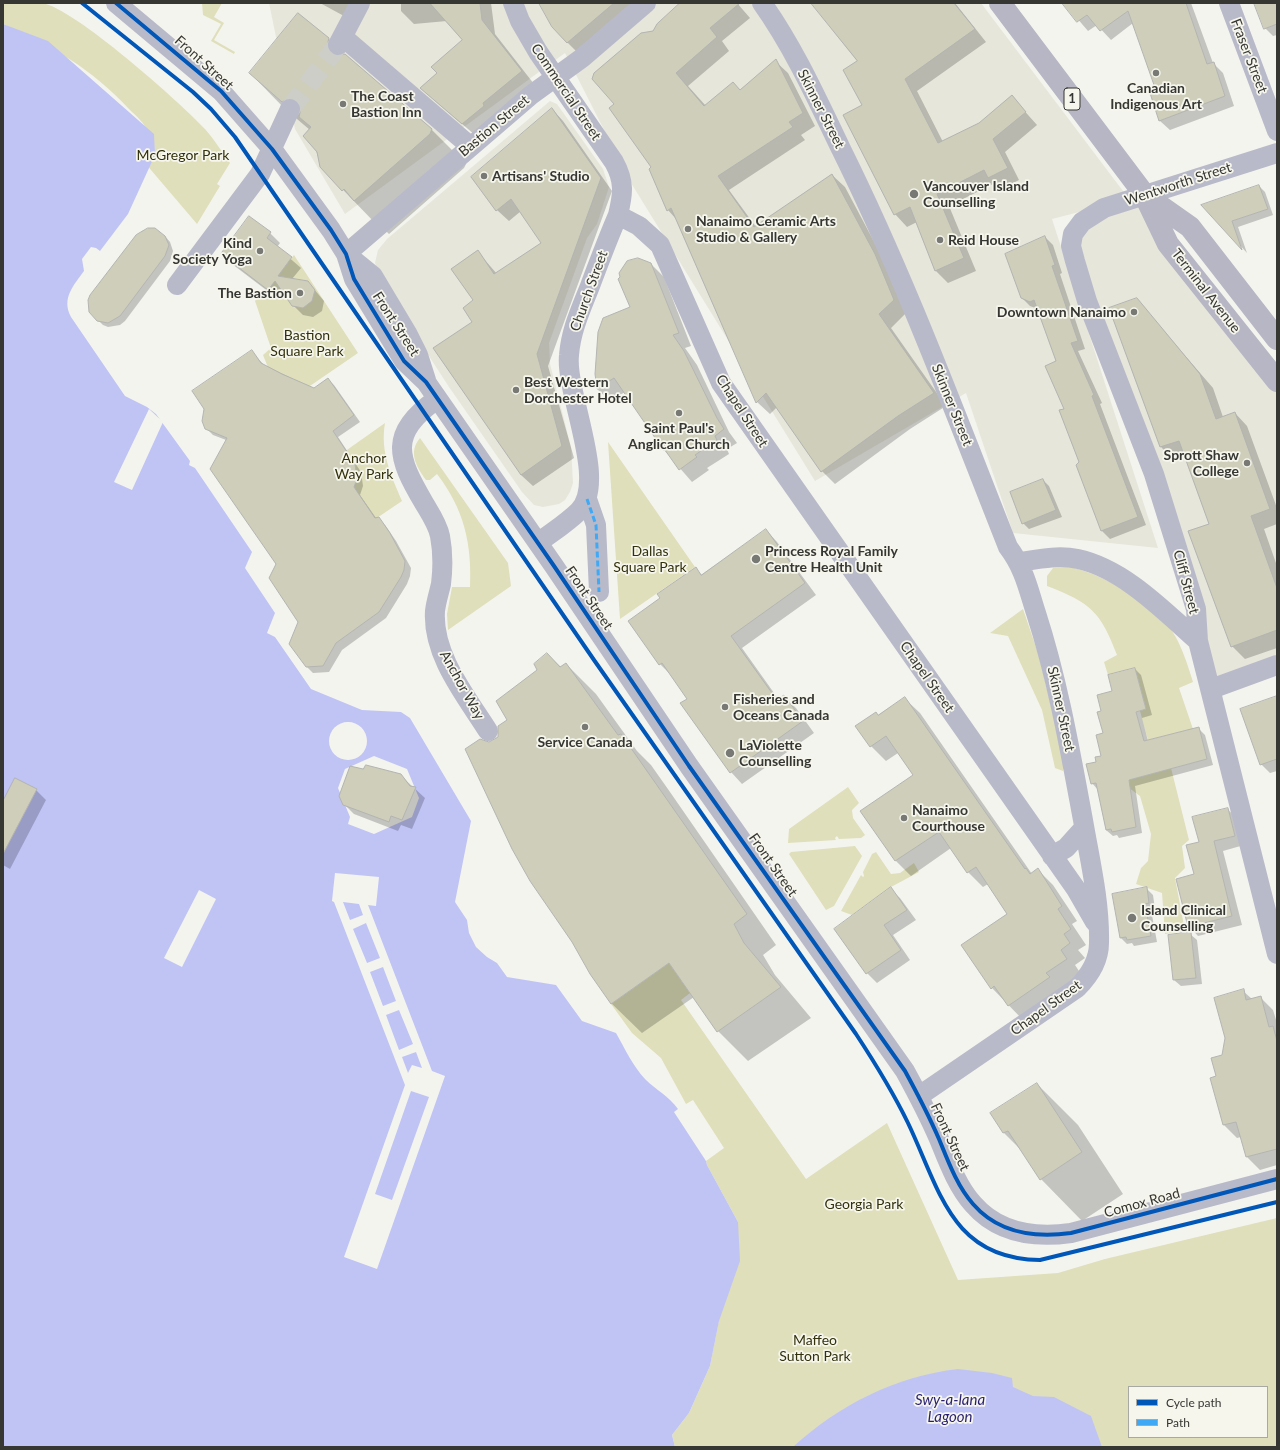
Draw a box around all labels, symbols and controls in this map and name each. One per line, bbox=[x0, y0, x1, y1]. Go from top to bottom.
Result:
street label: Fraser Street bbox=[1227, 16, 1271, 96]
street label: Front Street bbox=[171, 32, 237, 94]
street label: Commercial Street bbox=[527, 40, 605, 144]
street label: Skinner Street bbox=[794, 67, 848, 151]
marker: Canadian Indigenous Art bbox=[1151, 68, 1161, 78]
place label: Canadian Indigenous Art bbox=[1110, 80, 1202, 112]
place label: The Coast Bastion Inn bbox=[351, 88, 422, 120]
road number: 1 bbox=[1064, 88, 1080, 110]
street label: Bastion Street bbox=[455, 92, 533, 160]
marker: The Coast Bastion Inn bbox=[338, 99, 348, 109]
park label: McGregor Park bbox=[137, 147, 229, 163]
street label: Wentworth Street bbox=[1123, 159, 1233, 209]
place label: Artisans' Studio bbox=[492, 168, 590, 184]
marker: Artisans' Studio bbox=[479, 171, 489, 181]
place label: Vancouver Island Counselling bbox=[923, 178, 1029, 210]
marker: Vancouver Island Counselling bbox=[908, 188, 920, 200]
place label: Nanaimo Ceramic Arts Studio & Gallery bbox=[696, 213, 836, 246]
marker: Nanaimo Ceramic Arts Studio & Gallery bbox=[683, 224, 693, 234]
place label: Reid House bbox=[948, 232, 1019, 248]
place label: Kind Society Yoga bbox=[173, 235, 252, 268]
marker: Reid House bbox=[935, 235, 945, 245]
marker: Kind Society Yoga bbox=[255, 246, 265, 256]
street label: Terminal Avenue bbox=[1168, 246, 1244, 336]
street label: Church Street bbox=[567, 248, 611, 334]
place label: The Bastion bbox=[218, 285, 292, 301]
marker: The Bastion bbox=[295, 288, 305, 298]
street label: Front Street bbox=[369, 289, 423, 359]
place label: Downtown Nanaimo bbox=[997, 304, 1126, 320]
marker: Downtown Nanaimo bbox=[1129, 307, 1139, 317]
park label: Bastion Square Park bbox=[270, 327, 344, 360]
street label: Skinner Street bbox=[928, 362, 976, 448]
street label: Chapel Street bbox=[712, 372, 772, 450]
place label: Best Western Dorchester Hotel bbox=[524, 374, 632, 406]
marker: Best Western Dorchester Hotel bbox=[511, 385, 521, 395]
marker: Saint Paul's Anglican Church bbox=[674, 408, 684, 418]
place label: Saint Paul's Anglican Church bbox=[628, 420, 730, 452]
place label: Sprott Shaw College bbox=[1164, 447, 1239, 480]
park label: Anchor Way Park bbox=[335, 450, 393, 482]
marker: Sprott Shaw College bbox=[1242, 458, 1252, 468]
park label: Dallas Square Park bbox=[613, 543, 687, 576]
place label: Princess Royal Family Centre Health Unit bbox=[765, 543, 898, 576]
street label: Cliff Street bbox=[1169, 548, 1203, 616]
marker: Princess Royal Family Centre Health Unit bbox=[750, 553, 762, 565]
street label: Front Street bbox=[562, 563, 616, 633]
street label: Chapel Street bbox=[896, 638, 958, 716]
street label: Anchor Way bbox=[436, 648, 488, 722]
street label: Skinner Street bbox=[1044, 665, 1078, 753]
place label: Fisheries and Oceans Canada bbox=[733, 691, 829, 724]
marker: Fisheries and Oceans Canada bbox=[720, 702, 730, 712]
marker: Service Canada bbox=[580, 722, 590, 732]
place label: Service Canada bbox=[537, 734, 633, 750]
place label: LaViolette Counselling bbox=[739, 737, 811, 770]
marker: LaViolette Counselling bbox=[724, 747, 736, 759]
place label: Nanaimo Courthouse bbox=[912, 802, 985, 834]
marker: Nanaimo Courthouse bbox=[899, 813, 909, 823]
street label: Front Street bbox=[745, 830, 801, 900]
place label: Island Clinical Counselling bbox=[1141, 902, 1226, 934]
marker: Island Clinical Counselling bbox=[1126, 912, 1138, 924]
street label: Chapel Street bbox=[1007, 977, 1085, 1039]
street label: Front Street bbox=[927, 1100, 973, 1174]
street label: Comox Road bbox=[1102, 1185, 1182, 1221]
park label: Georgia Park bbox=[825, 1196, 903, 1212]
park label: Maffeo Sutton Park bbox=[779, 1332, 851, 1364]
legend bbox=[1128, 1386, 1268, 1438]
water label: Swy-a-lana Lagoon bbox=[915, 1391, 985, 1426]
text: Cycle path bbox=[1166, 1395, 1221, 1410]
text: Path bbox=[1166, 1415, 1190, 1430]

